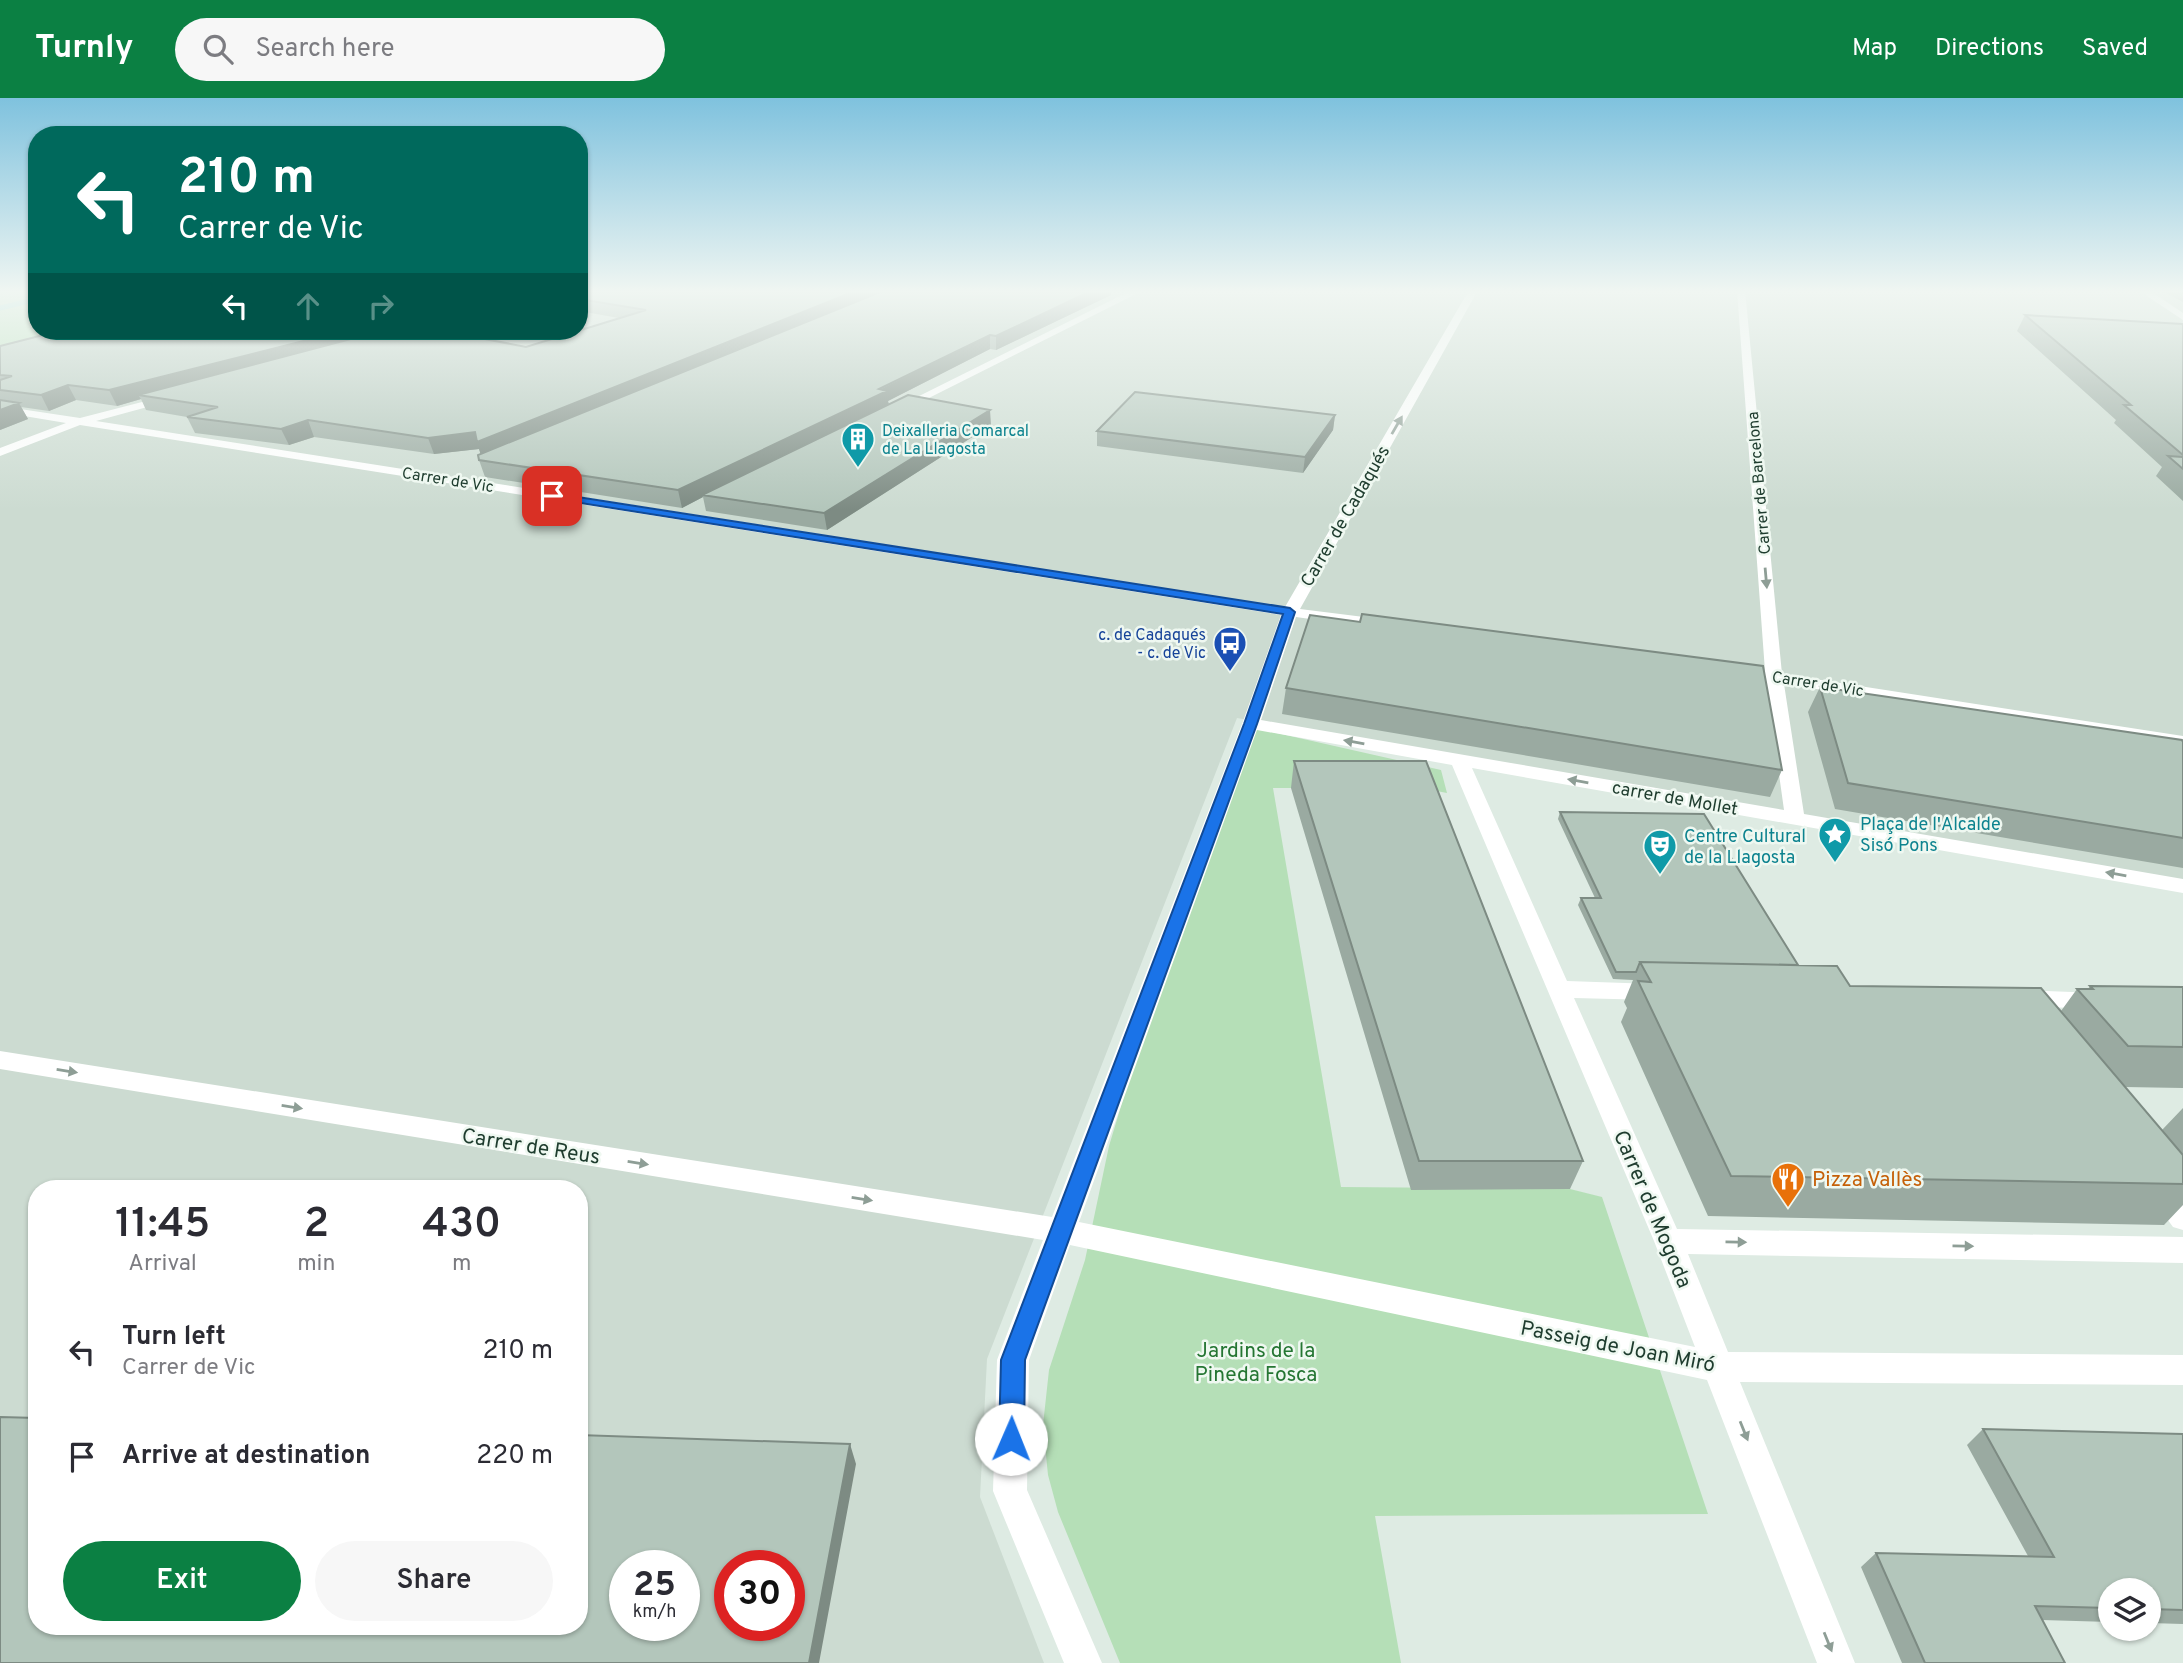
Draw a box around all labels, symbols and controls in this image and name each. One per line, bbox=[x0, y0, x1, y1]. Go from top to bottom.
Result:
search box bbox=[175, 18, 665, 81]
text: Turnly bbox=[35, 28, 133, 70]
icon: search bbox=[199, 30, 237, 68]
text: Search here bbox=[255, 33, 394, 66]
text: Map bbox=[1852, 34, 1897, 64]
text: Directions bbox=[1935, 34, 2044, 64]
text: Saved bbox=[2082, 34, 2148, 64]
text: 210 m bbox=[178, 149, 315, 211]
icon: left bbox=[63, 154, 154, 245]
text: Carrer de Vic bbox=[178, 210, 364, 250]
icon: left bbox=[216, 287, 254, 325]
icon: ahead bbox=[289, 287, 327, 325]
icon: right bbox=[362, 287, 400, 325]
street label: Carrer de Barcelona bbox=[1744, 411, 1776, 555]
one-way arrow bbox=[1391, 416, 1403, 435]
building icon: Deixalleria Comarcal de La Llagosta bbox=[839, 420, 877, 469]
place label: Deixalleria Comarcal de La Llagosta bbox=[882, 422, 1029, 460]
street label: Carrer de Cadaqués bbox=[1296, 442, 1396, 592]
street label: Carrer de Vic bbox=[400, 464, 495, 498]
pin bbox=[522, 466, 582, 526]
icon: arrive bbox=[533, 477, 571, 515]
one-way arrow bbox=[1761, 567, 1772, 589]
bus stop icon: c. de Cadaqués - c. de Vic bbox=[1211, 624, 1249, 673]
place label: c. de Cadaqués - c. de Vic bbox=[1098, 626, 1206, 664]
street label: Carrer de Vic bbox=[1770, 668, 1865, 702]
one-way arrow bbox=[1343, 736, 1365, 747]
one-way arrow bbox=[1567, 775, 1589, 786]
street label: carrer de Mollet bbox=[1610, 777, 1739, 822]
place label: Plaça de l'Alcalde Sisó Pons bbox=[1860, 814, 2001, 858]
place icon: Plaça de l'Alcalde Sisó Pons bbox=[1816, 815, 1854, 864]
place label: Centre Cultural de la Llagosta bbox=[1684, 826, 1806, 870]
theatre icon: Centre Cultural de la Llagosta bbox=[1641, 827, 1679, 876]
one-way arrow bbox=[2105, 868, 2127, 879]
one-way arrow bbox=[56, 1066, 78, 1077]
one-way arrow bbox=[281, 1102, 303, 1113]
street label: Carrer de Reus bbox=[460, 1123, 602, 1172]
street label: Carrer de Mogoda bbox=[1606, 1127, 1697, 1293]
one-way arrow bbox=[627, 1158, 649, 1169]
restaurant icon: Pizza Vallès bbox=[1769, 1160, 1807, 1209]
place label: Pizza Vallès bbox=[1812, 1167, 1922, 1194]
one-way arrow bbox=[851, 1194, 873, 1205]
text: 11:45 bbox=[115, 1199, 210, 1252]
text: 2 bbox=[303, 1199, 329, 1252]
text: 430 bbox=[422, 1199, 501, 1252]
one-way arrow bbox=[1725, 1236, 1747, 1247]
one-way arrow bbox=[1953, 1240, 1975, 1251]
text: Arrival bbox=[128, 1250, 197, 1279]
text: min bbox=[297, 1250, 335, 1279]
text: m bbox=[452, 1250, 471, 1279]
street label: Passeig de Joan Miró bbox=[1518, 1315, 1717, 1380]
text: Turn left bbox=[122, 1321, 226, 1354]
icon: left bbox=[63, 1333, 101, 1371]
text: 210 m bbox=[483, 1335, 553, 1368]
park label: Jardins de la Pineda Fosca bbox=[1195, 1338, 1317, 1389]
text: Carrer de Vic bbox=[122, 1354, 256, 1383]
position arrow bbox=[974, 1402, 1048, 1476]
one-way arrow bbox=[1738, 1420, 1749, 1441]
icon: arrive bbox=[63, 1438, 101, 1476]
text: Arrive at destination bbox=[122, 1440, 370, 1473]
text: 220 m bbox=[476, 1440, 553, 1473]
button: Exit bbox=[63, 1541, 301, 1621]
button: Share bbox=[315, 1541, 553, 1621]
speed limit sign: 30 bbox=[714, 1550, 805, 1641]
text: 25 bbox=[633, 1564, 676, 1608]
map controls bbox=[2098, 1578, 2161, 1641]
button: layers bbox=[2098, 1578, 2161, 1641]
text: km/h bbox=[633, 1601, 676, 1624]
one-way arrow bbox=[1822, 1632, 1833, 1653]

